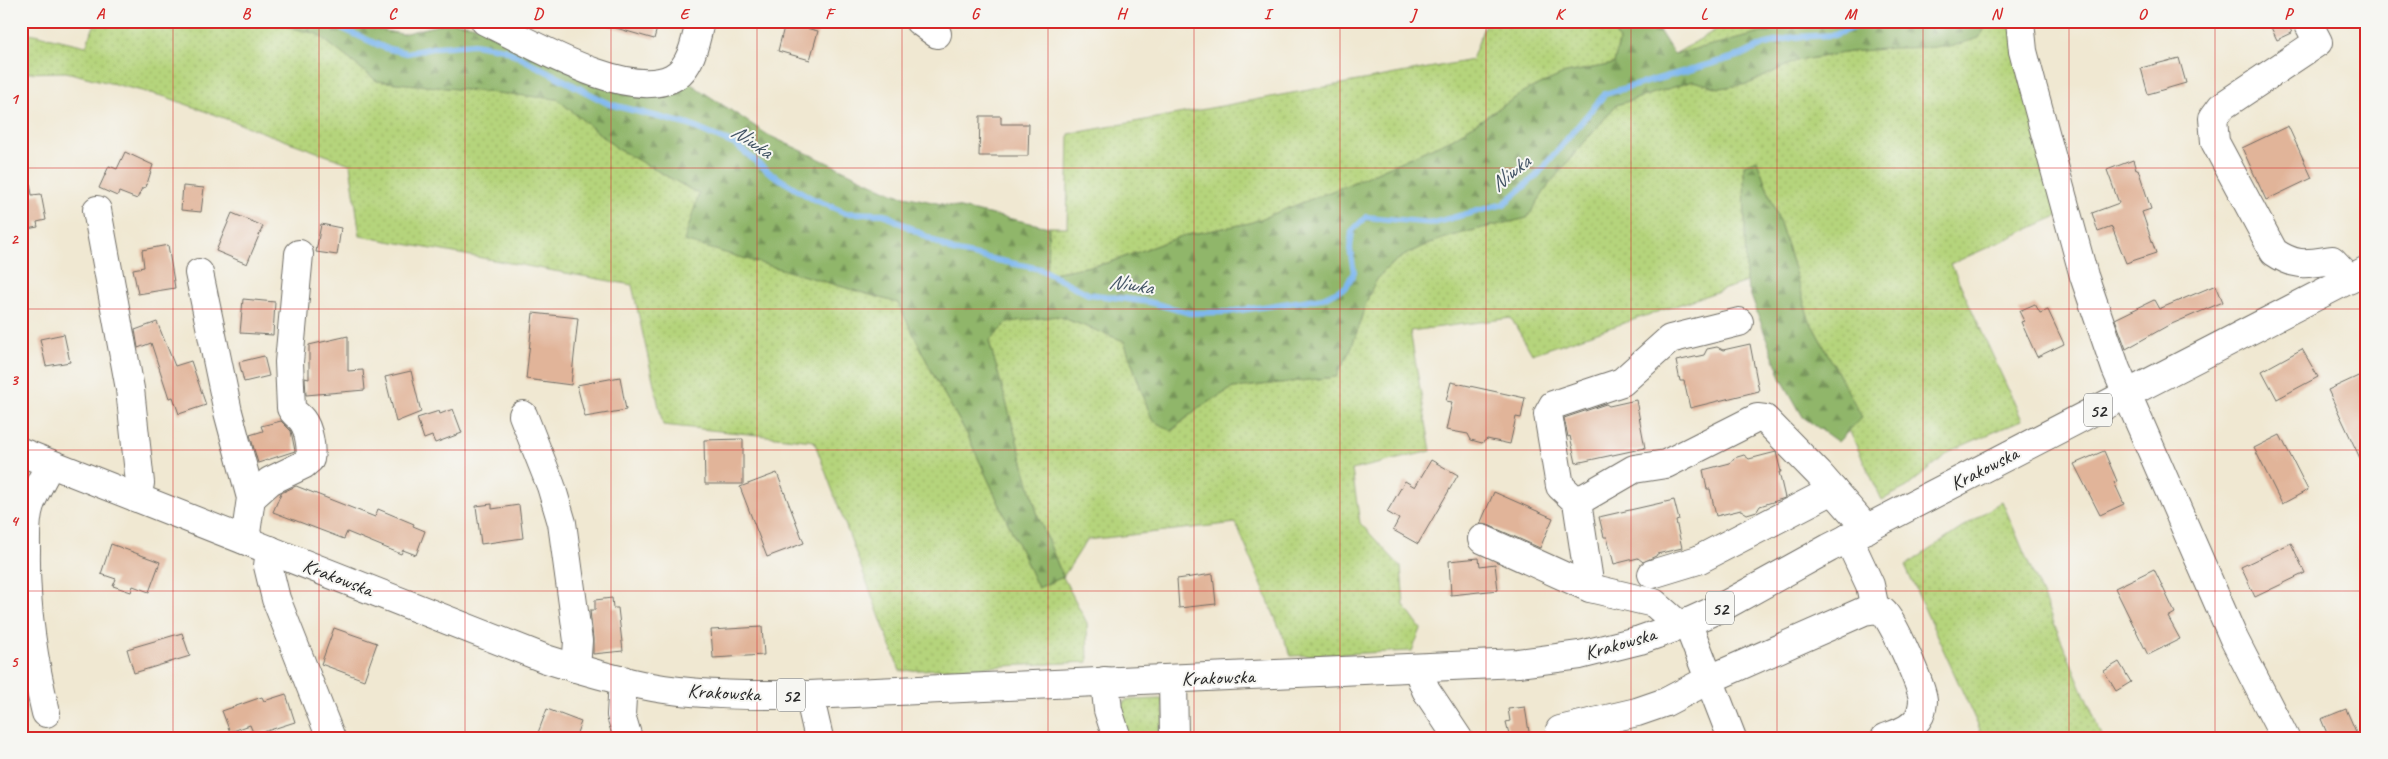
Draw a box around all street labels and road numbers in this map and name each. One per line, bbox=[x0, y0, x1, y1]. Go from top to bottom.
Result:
road number: 52 bbox=[2084, 394, 2112, 426]
street label: Krakowska bbox=[1946, 440, 2024, 496]
street label: Krakowska bbox=[299, 553, 378, 603]
road number: 52 bbox=[1706, 592, 1734, 624]
street label: Krakowska bbox=[1582, 621, 1660, 666]
street label: Krakowska bbox=[1181, 664, 1257, 691]
street label: Krakowska bbox=[687, 678, 763, 707]
road number: 52 bbox=[777, 678, 805, 712]

